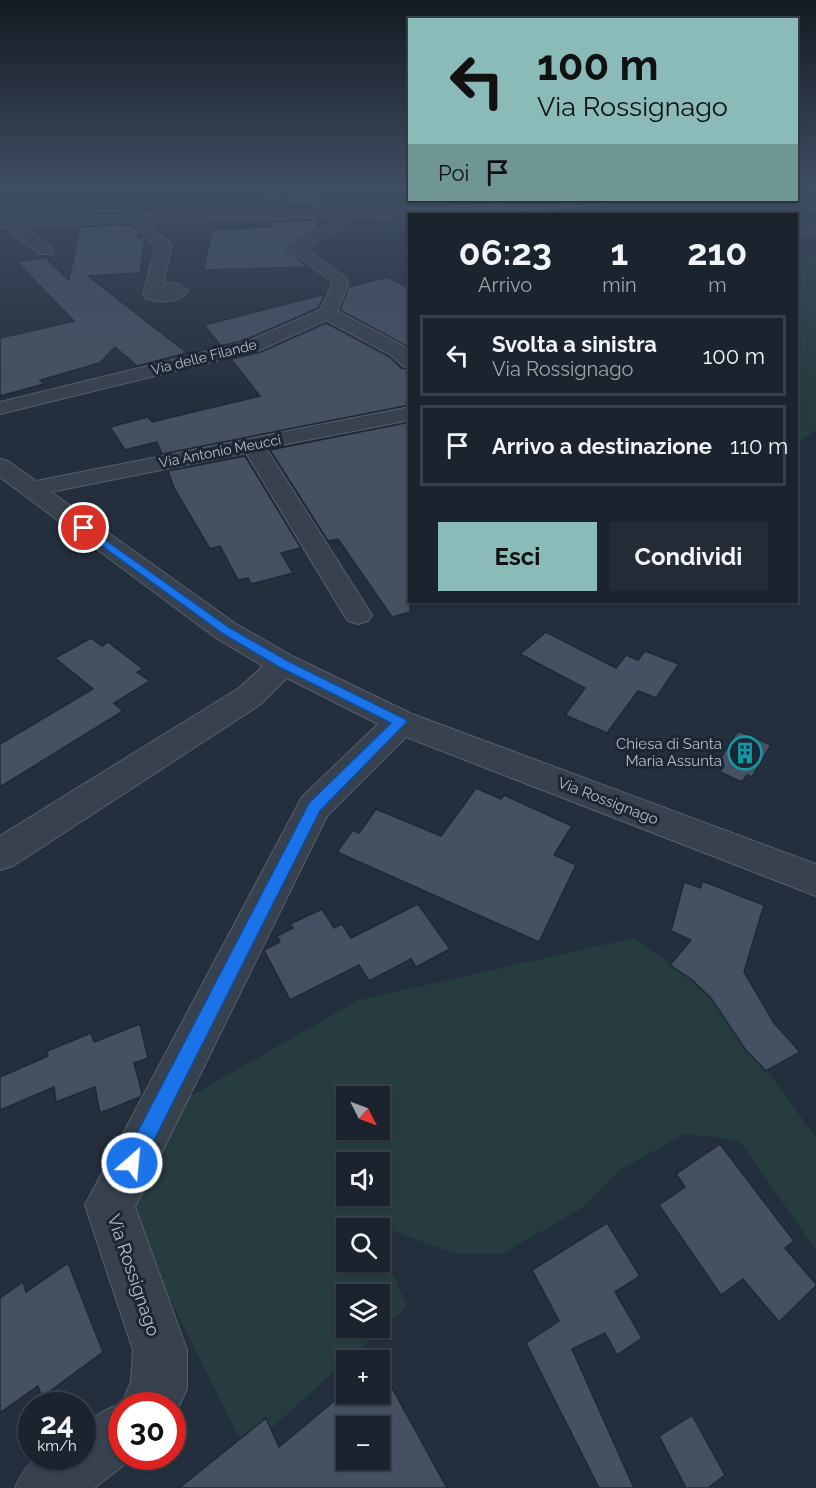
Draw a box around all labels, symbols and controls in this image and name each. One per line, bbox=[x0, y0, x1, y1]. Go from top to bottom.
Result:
text: 100 m bbox=[537, 41, 659, 90]
icon: left bbox=[438, 42, 516, 120]
text: Via Rossignago bbox=[537, 91, 728, 122]
icon: arrive bbox=[481, 156, 514, 189]
text: Poi bbox=[438, 160, 469, 186]
text: 06:23 bbox=[459, 231, 552, 273]
text: 1 bbox=[611, 231, 628, 273]
text: 210 bbox=[687, 231, 747, 273]
text: Arrivo bbox=[478, 273, 532, 297]
text: min bbox=[602, 273, 637, 297]
text: m bbox=[708, 273, 727, 297]
text: Svolta a sinistra bbox=[492, 331, 657, 357]
street label: Via delle Filande bbox=[150, 336, 258, 378]
icon: left bbox=[441, 339, 474, 372]
text: 100 m bbox=[703, 343, 765, 369]
text: Via Rossignago bbox=[492, 357, 633, 381]
icon: arrive bbox=[441, 429, 474, 462]
street label: Via Antonio Meucci bbox=[158, 431, 282, 471]
text: Arrivo a destinazione bbox=[492, 433, 712, 459]
text: 110 m bbox=[730, 433, 788, 459]
pin bbox=[58, 502, 109, 553]
icon: arrive bbox=[67, 511, 100, 544]
button: Esci bbox=[438, 522, 597, 591]
button: Condividi bbox=[609, 522, 768, 591]
place label: Chiesa di Santa Maria Assunta bbox=[616, 735, 722, 770]
building icon: Chiesa di Santa Maria Assunta bbox=[727, 735, 763, 771]
street label: Via Rossignago bbox=[555, 774, 661, 828]
north arrow bbox=[336, 1086, 390, 1140]
map controls bbox=[336, 1086, 390, 1470]
position arrow bbox=[100, 1131, 164, 1195]
button: sound bbox=[336, 1152, 390, 1206]
street label: Via Rossignago bbox=[103, 1211, 165, 1339]
button: search bbox=[336, 1218, 390, 1272]
button: layers bbox=[336, 1284, 390, 1338]
button: + bbox=[336, 1350, 390, 1404]
speed limit sign: 30 bbox=[108, 1392, 186, 1470]
text: 24 bbox=[40, 1406, 74, 1441]
button: − bbox=[336, 1416, 390, 1470]
text: km/h bbox=[37, 1437, 77, 1455]

